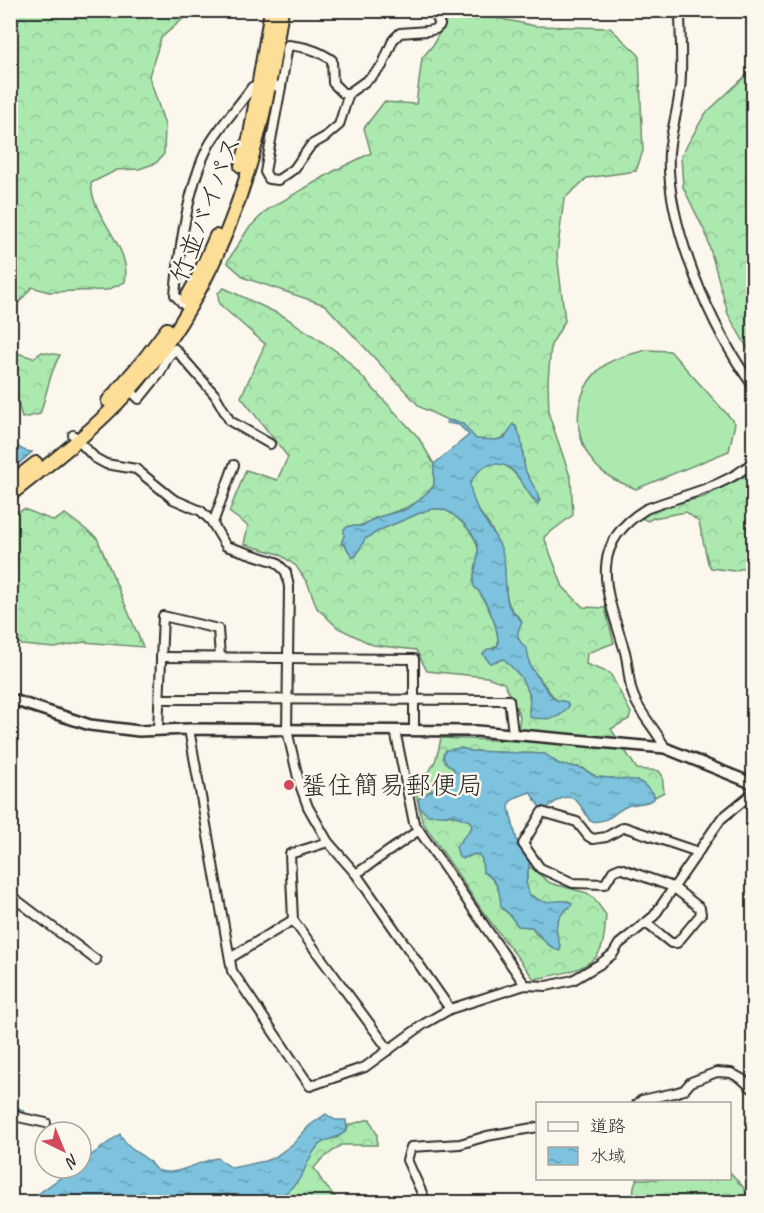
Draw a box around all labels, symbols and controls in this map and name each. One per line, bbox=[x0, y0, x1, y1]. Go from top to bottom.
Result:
street label: 竹並バイパス bbox=[162, 131, 249, 288]
place label: 蜑住簡易郵便局 bbox=[301, 769, 483, 802]
marker: 蜑住簡易郵便局 bbox=[282, 778, 296, 792]
legend bbox=[536, 1102, 731, 1180]
text: 道路 bbox=[590, 1115, 626, 1137]
north arrow bbox=[33, 1120, 93, 1180]
text: 水域 bbox=[590, 1145, 626, 1167]
text: N bbox=[60, 1150, 83, 1173]

